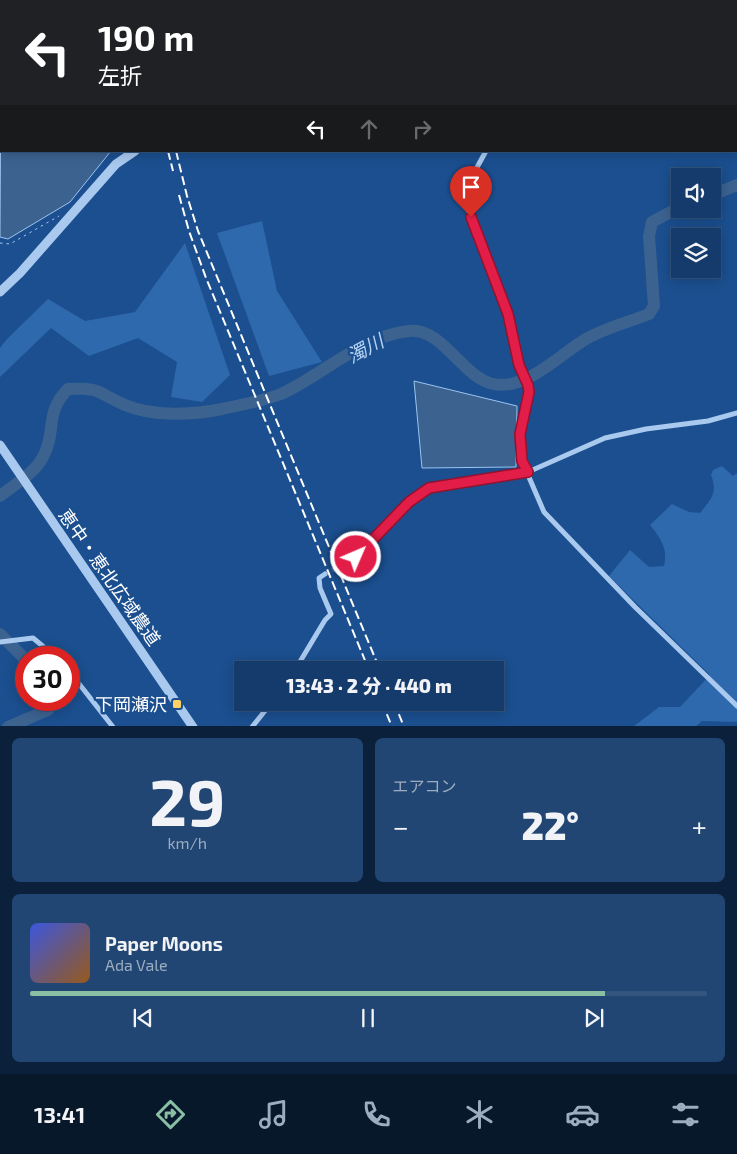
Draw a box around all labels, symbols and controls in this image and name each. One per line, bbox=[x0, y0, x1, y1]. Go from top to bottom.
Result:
text: 190 m bbox=[98, 16, 194, 58]
icon: left bbox=[15, 20, 80, 85]
text: 左折 bbox=[98, 62, 142, 88]
icon: left bbox=[302, 115, 330, 143]
icon: ahead bbox=[355, 115, 383, 143]
icon: right bbox=[408, 115, 436, 143]
pin bbox=[450, 166, 492, 217]
map controls bbox=[671, 168, 721, 278]
button: sound bbox=[671, 168, 721, 218]
icon: arrive bbox=[457, 173, 485, 201]
button: layers bbox=[671, 228, 721, 278]
water label: 濁川 bbox=[343, 328, 389, 367]
street label: 恵中・恵北広域農道 bbox=[55, 504, 165, 650]
position arrow bbox=[329, 530, 381, 582]
speed limit sign: 30 bbox=[15, 646, 80, 711]
text: 13:43 · 2 分 · 440 m bbox=[286, 674, 452, 697]
place label: 下岡瀬沢 bbox=[95, 693, 167, 715]
marker: 下岡瀬沢 bbox=[171, 698, 183, 710]
text: 29 bbox=[149, 761, 225, 839]
text: エアコン bbox=[393, 776, 457, 795]
text: 22° bbox=[521, 802, 579, 848]
text: − bbox=[393, 809, 409, 843]
text: + bbox=[692, 809, 707, 843]
text: km/h bbox=[167, 833, 207, 852]
text: Paper Moons bbox=[105, 932, 223, 955]
text: Ada Vale bbox=[105, 955, 168, 974]
icon: previous bbox=[129, 1004, 157, 1032]
icon: pause bbox=[354, 1004, 382, 1032]
icon: next bbox=[580, 1004, 608, 1032]
icon: directions bbox=[153, 1097, 188, 1132]
icon: music bbox=[256, 1097, 291, 1132]
icon: phone bbox=[359, 1097, 394, 1132]
icon: climate bbox=[462, 1097, 497, 1132]
icon: car bbox=[565, 1097, 600, 1132]
icon: filters bbox=[668, 1097, 703, 1132]
text: 13:41 bbox=[34, 1101, 85, 1127]

